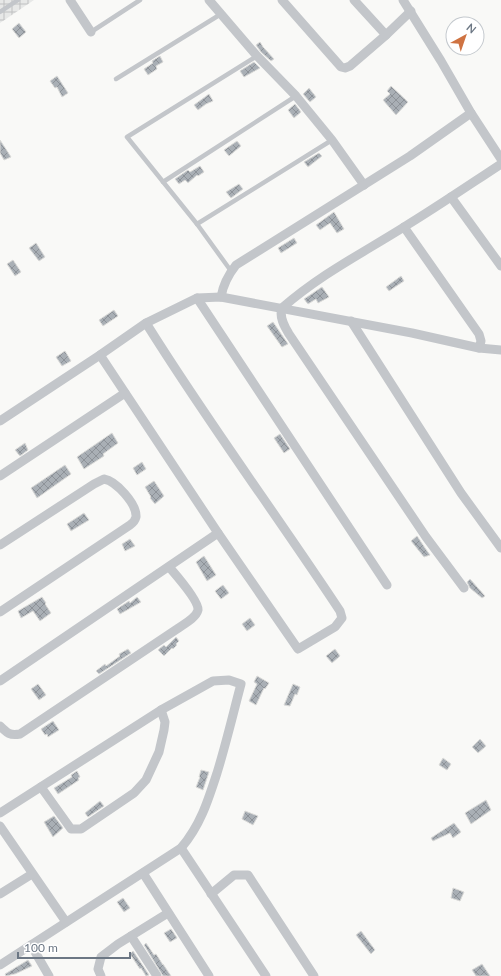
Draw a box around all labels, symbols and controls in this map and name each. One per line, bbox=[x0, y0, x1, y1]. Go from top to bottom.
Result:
north arrow bbox=[445, 16, 485, 56]
text: N bbox=[464, 20, 479, 36]
scale bar bbox=[18, 934, 130, 960]
text: 100 m bbox=[24, 940, 58, 955]

